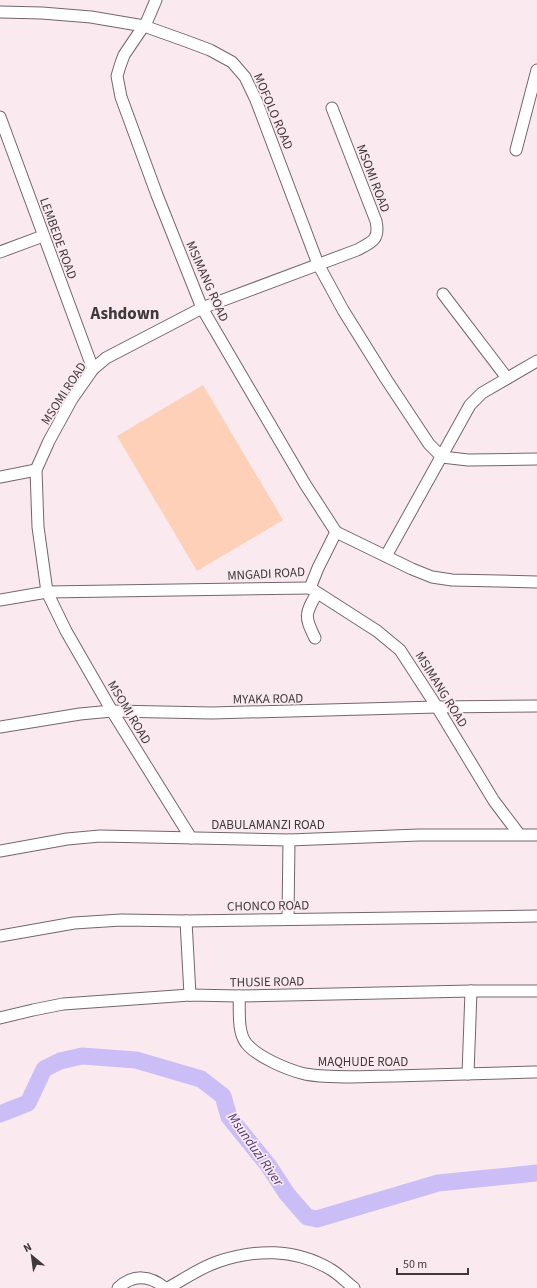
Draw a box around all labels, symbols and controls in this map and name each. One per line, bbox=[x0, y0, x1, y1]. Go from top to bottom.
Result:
street label: MOFOLO ROAD bbox=[249, 71, 297, 152]
street label: MSOMI ROAD bbox=[352, 142, 394, 215]
street label: LEMBEDE ROAD bbox=[35, 195, 81, 282]
street label: MSIMANG ROAD bbox=[181, 238, 233, 324]
district label: Ashdown bbox=[89, 302, 160, 326]
street label: MSOMI ROAD bbox=[37, 359, 91, 428]
street label: MNGADI ROAD bbox=[227, 563, 305, 585]
street label: MSIMANG ROAD bbox=[411, 648, 472, 731]
street label: MSOMI ROAD bbox=[103, 677, 155, 748]
street label: MYAKA ROAD bbox=[233, 689, 303, 709]
street label: DABULAMANZI ROAD bbox=[211, 816, 325, 834]
street label: CHONCO ROAD bbox=[227, 896, 309, 916]
street label: THUSIE ROAD bbox=[230, 972, 304, 992]
street label: MAQHUDE ROAD bbox=[318, 1053, 408, 1071]
water label: Msunduzi River bbox=[222, 1109, 289, 1191]
north arrow bbox=[12, 1236, 52, 1276]
text: N bbox=[21, 1239, 34, 1256]
scale bar bbox=[397, 1250, 468, 1276]
text: 50 m bbox=[403, 1256, 427, 1273]

